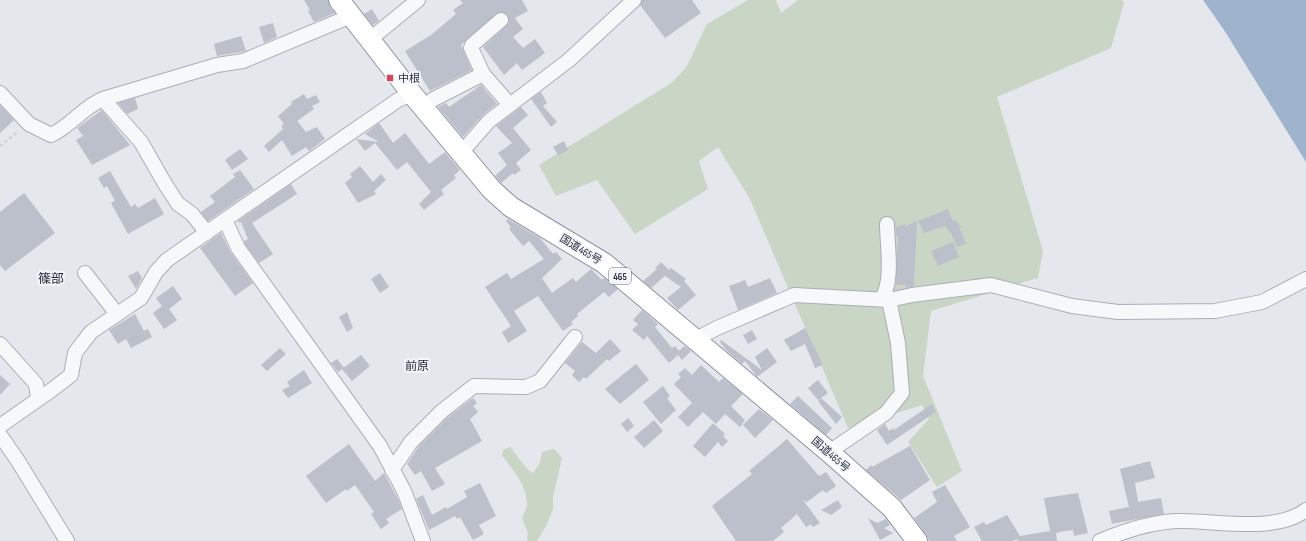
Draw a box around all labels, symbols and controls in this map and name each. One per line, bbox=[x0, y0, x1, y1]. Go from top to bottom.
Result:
place label: 中根 bbox=[398, 72, 420, 85]
marker: 中根 bbox=[385, 73, 395, 83]
street label: 国道465号 bbox=[557, 232, 604, 267]
road number: 465 bbox=[609, 268, 631, 284]
district label: 篠部 bbox=[38, 271, 64, 287]
district label: 前原 bbox=[405, 359, 429, 374]
street label: 国道465号 bbox=[809, 434, 853, 475]

